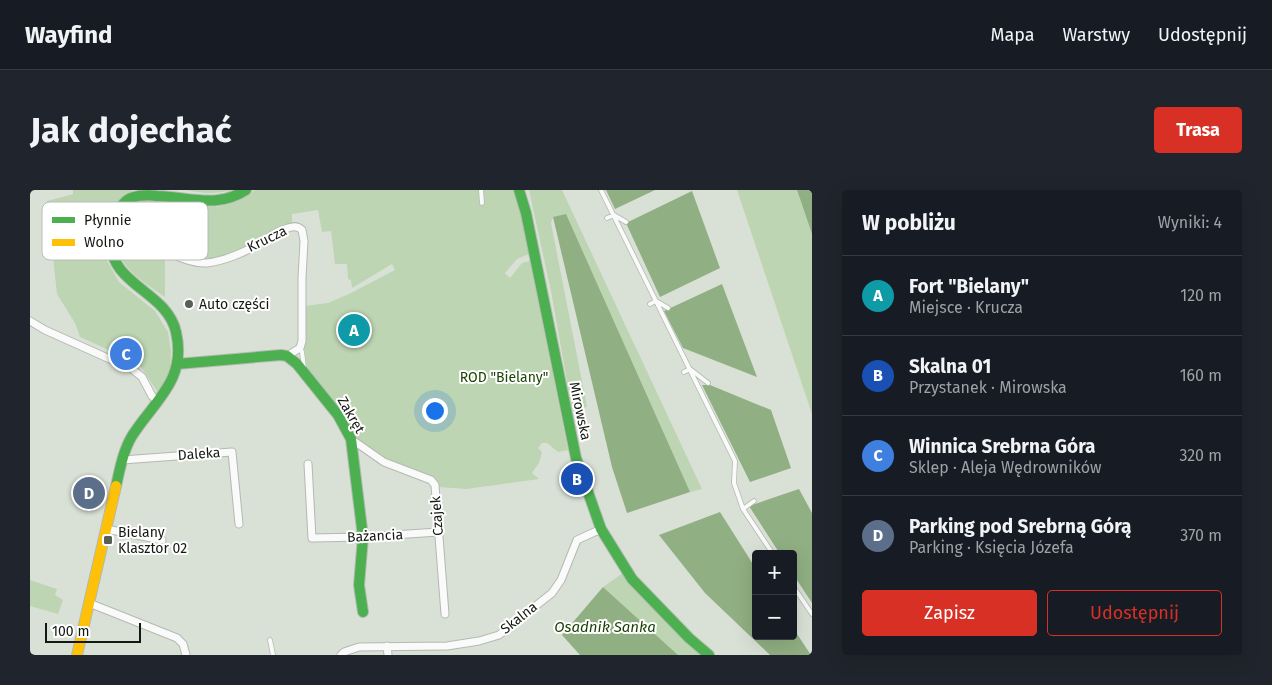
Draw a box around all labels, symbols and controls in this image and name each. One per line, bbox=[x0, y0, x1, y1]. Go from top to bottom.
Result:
text: Wayfind bbox=[25, 21, 112, 49]
text: Mapa bbox=[990, 24, 1035, 46]
text: Warstwy bbox=[1063, 24, 1130, 46]
text: Udostępnij bbox=[1158, 24, 1247, 46]
button: Trasa bbox=[1154, 107, 1242, 153]
text: Jak dojechać bbox=[30, 109, 231, 151]
legend bbox=[42, 202, 208, 260]
text: W pobliżu bbox=[862, 210, 956, 236]
text: Płynnie bbox=[84, 212, 131, 229]
text: Wyniki: 4 bbox=[1158, 213, 1222, 232]
street label: Krucza bbox=[244, 222, 290, 256]
text: Wolno bbox=[84, 234, 124, 251]
text: Fort "Bielany" bbox=[909, 275, 1029, 298]
text: A bbox=[873, 286, 883, 305]
text: 120 m bbox=[1180, 286, 1222, 305]
place label: Auto części bbox=[199, 296, 269, 313]
marker: Auto części bbox=[183, 298, 195, 310]
text: Miejsce · Krucza bbox=[909, 298, 1023, 317]
pin: A bbox=[338, 311, 370, 349]
pin: C bbox=[110, 335, 142, 373]
text: Skalna 01 bbox=[909, 355, 991, 378]
text: B bbox=[873, 366, 883, 385]
text: 160 m bbox=[1180, 366, 1222, 385]
park label: ROD "Bielany" bbox=[460, 369, 548, 386]
text: Przystanek · Mirowska bbox=[909, 378, 1067, 397]
street label: Mirowska bbox=[566, 380, 594, 442]
street label: Zakręt bbox=[334, 394, 369, 437]
your location bbox=[422, 398, 448, 424]
text: Winnica Srebrna Góra bbox=[909, 435, 1096, 458]
street label: Daleka bbox=[177, 444, 221, 464]
text: C bbox=[873, 446, 883, 465]
text: 320 m bbox=[1179, 446, 1222, 465]
text: Sklep · Aleja Wędrowników bbox=[909, 458, 1102, 477]
pin: B bbox=[561, 460, 593, 498]
pin: D bbox=[73, 474, 105, 512]
street label: Czajek bbox=[427, 495, 447, 536]
text: Parking pod Srebrną Górą bbox=[909, 515, 1132, 538]
place label: Bielany Klasztor 02 bbox=[118, 524, 187, 557]
street label: Bażancia bbox=[347, 526, 403, 546]
text: D bbox=[873, 526, 883, 545]
text: 370 m bbox=[1180, 526, 1222, 545]
marker: Bielany Klasztor 02 bbox=[102, 534, 114, 546]
text: Parking · Księcia Józefa bbox=[909, 538, 1074, 557]
map controls bbox=[752, 550, 797, 640]
button: + bbox=[752, 550, 797, 595]
button: Zapisz bbox=[862, 590, 1037, 636]
button: Udostępnij bbox=[1047, 590, 1222, 636]
button: − bbox=[752, 595, 797, 640]
street label: Skalna bbox=[497, 598, 541, 638]
water label: Osadnik Sanka bbox=[554, 618, 656, 636]
scale bar bbox=[45, 620, 141, 643]
text: 100 m bbox=[52, 623, 89, 640]

